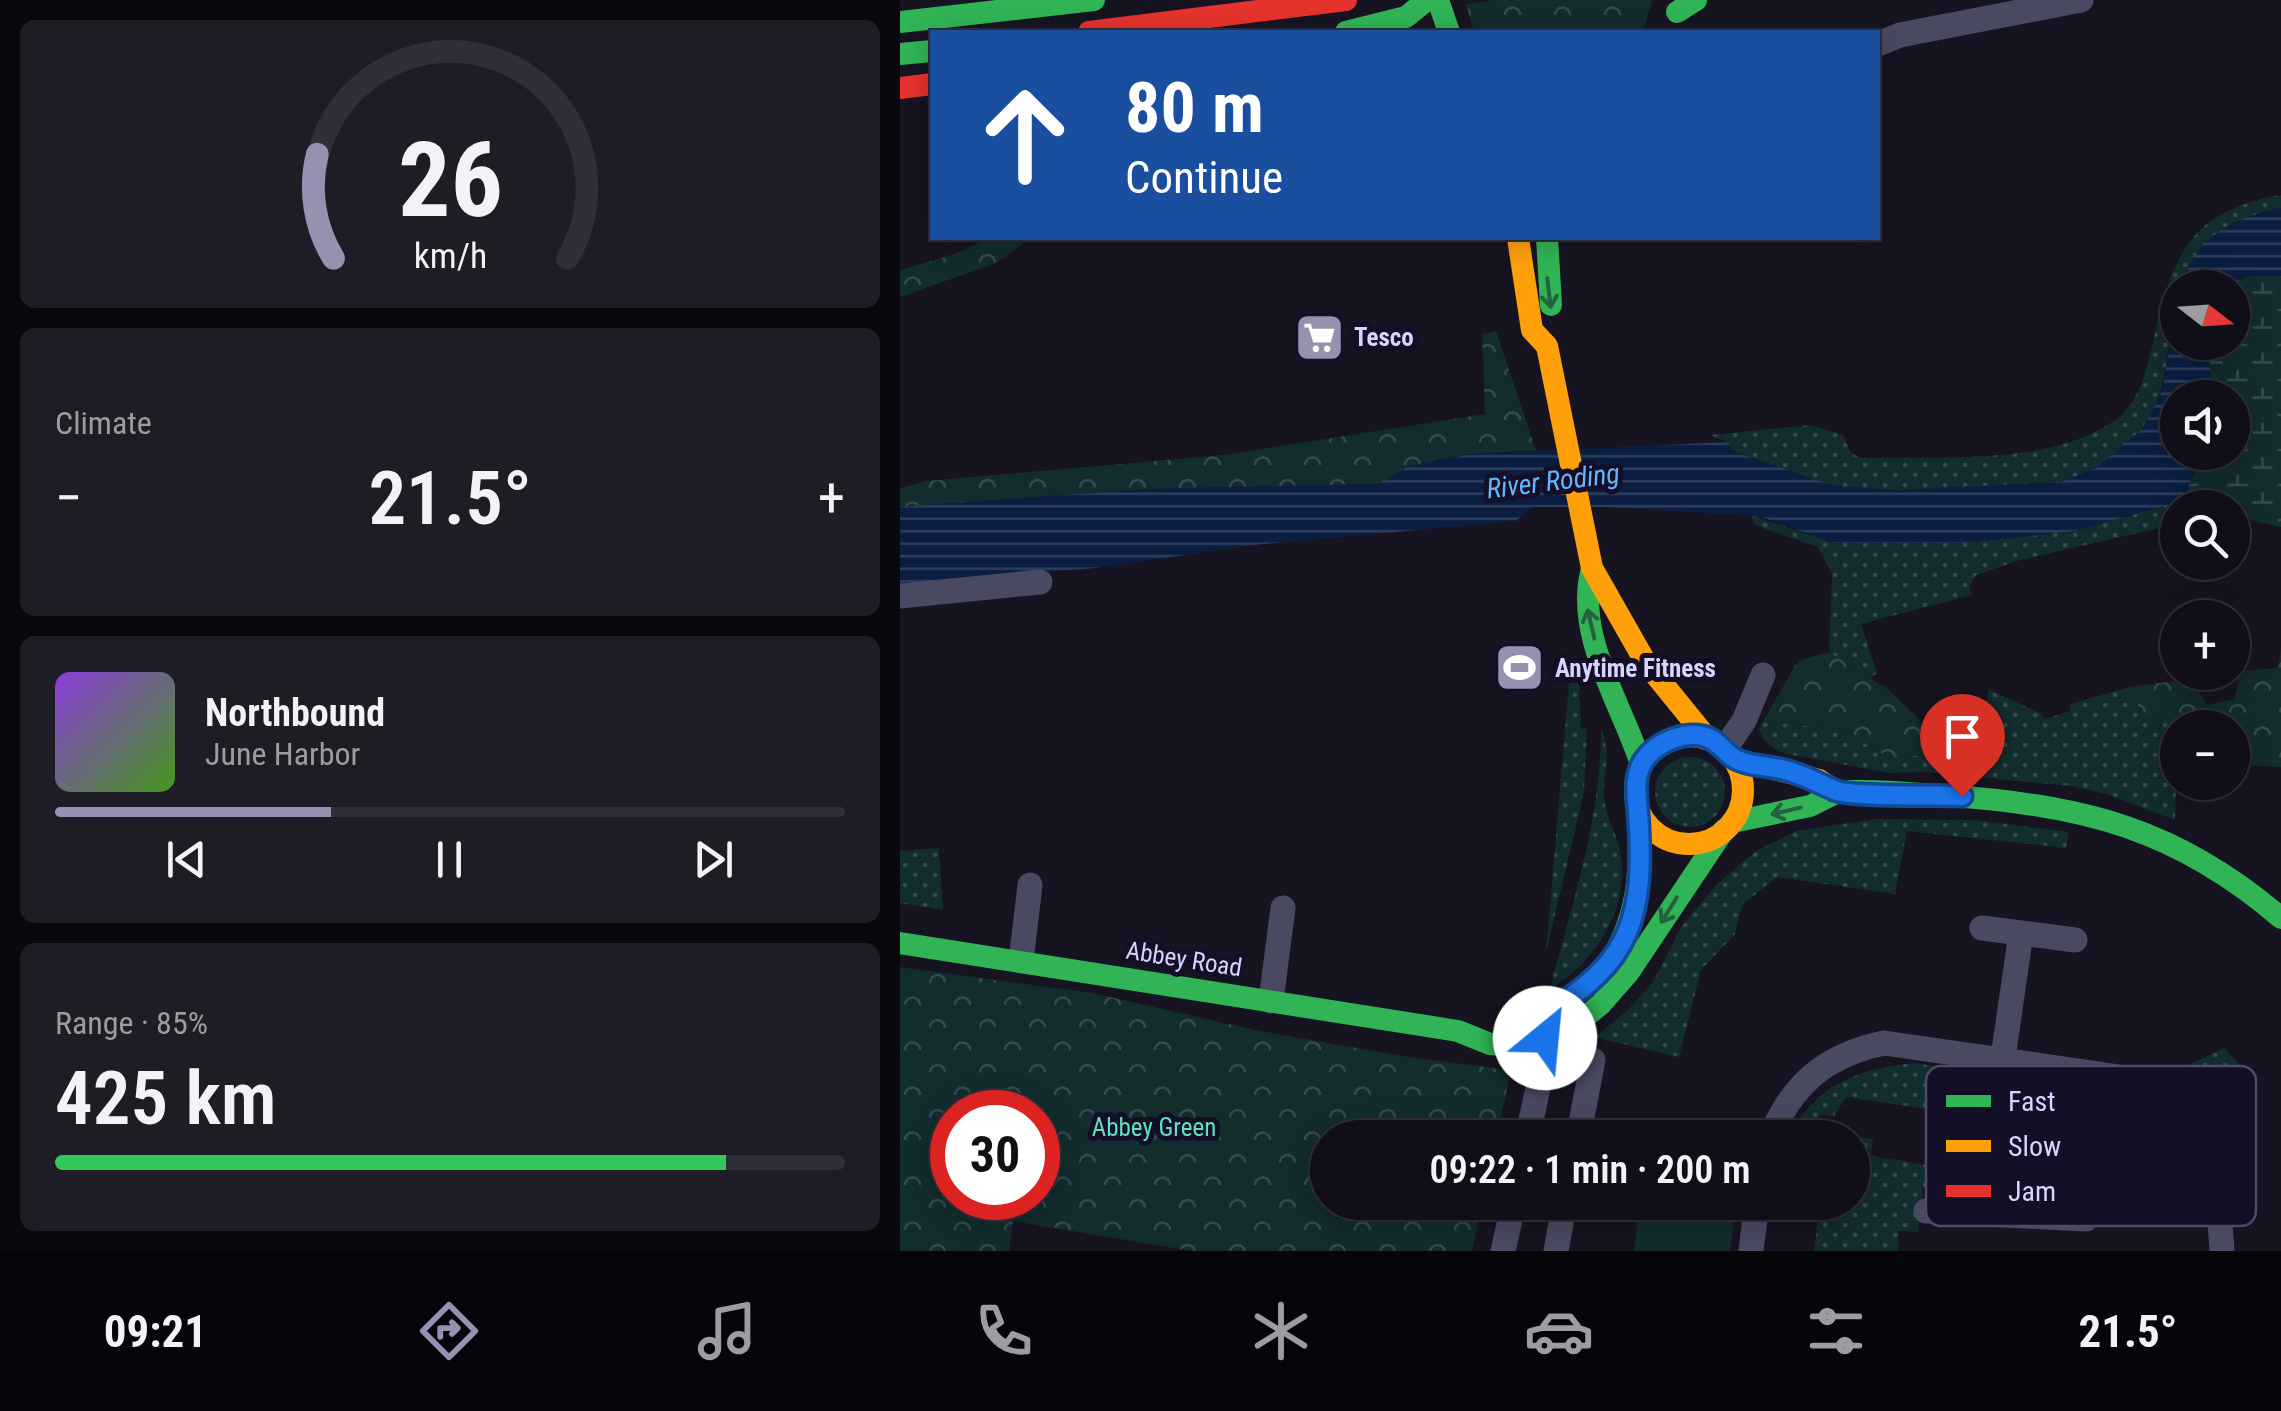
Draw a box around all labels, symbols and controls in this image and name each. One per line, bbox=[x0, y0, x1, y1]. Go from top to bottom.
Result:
text: 80 m bbox=[1125, 67, 1264, 149]
icon: ahead bbox=[960, 70, 1090, 200]
text: 26 bbox=[397, 120, 503, 241]
text: Continue bbox=[1125, 151, 1283, 204]
text: km/h bbox=[413, 235, 487, 277]
north arrow bbox=[2160, 270, 2250, 360]
map controls bbox=[2160, 270, 2250, 800]
one-way arrow bbox=[1540, 276, 1559, 309]
supermarket icon: Tesco bbox=[1293, 311, 1345, 363]
place label: Tesco bbox=[1354, 323, 1414, 352]
button: sound bbox=[2160, 380, 2250, 470]
text: Climate bbox=[55, 404, 152, 442]
text: 21.5° bbox=[368, 454, 532, 542]
water label: River Roding bbox=[1485, 456, 1621, 506]
text: − bbox=[55, 466, 83, 530]
text: + bbox=[818, 466, 845, 530]
button: search bbox=[2160, 490, 2250, 580]
button: + bbox=[2160, 600, 2250, 690]
one-way arrow bbox=[1581, 609, 1599, 641]
sports icon: Anytime Fitness bbox=[1494, 642, 1546, 694]
place label: Anytime Fitness bbox=[1555, 654, 1716, 683]
text: Northbound bbox=[205, 691, 385, 735]
pin bbox=[1920, 694, 2005, 797]
icon: arrive bbox=[1935, 709, 1990, 764]
button: − bbox=[2160, 710, 2250, 800]
text: June Harbor bbox=[205, 735, 360, 773]
one-way arrow bbox=[1771, 803, 1803, 821]
icon: previous bbox=[159, 832, 214, 887]
icon: pause bbox=[422, 832, 477, 887]
icon: next bbox=[686, 832, 741, 887]
one-way arrow bbox=[1658, 895, 1679, 924]
street label: Abbey Road bbox=[1124, 936, 1244, 982]
position arrow bbox=[1493, 986, 1597, 1090]
text: Range · 85% bbox=[55, 1004, 208, 1042]
text: 425 km bbox=[55, 1054, 277, 1142]
legend bbox=[1926, 1066, 2256, 1226]
text: Fast bbox=[2008, 1085, 2055, 1118]
speed limit sign: 30 bbox=[930, 1090, 1060, 1220]
park label: Abbey Green bbox=[1092, 1113, 1216, 1142]
text: Slow bbox=[2008, 1130, 2061, 1163]
text: 09:22 · 1 min · 200 m bbox=[1430, 1148, 1750, 1192]
text: Jam bbox=[2008, 1175, 2056, 1208]
icon: directions bbox=[414, 1296, 484, 1366]
icon: music bbox=[692, 1296, 762, 1366]
icon: phone bbox=[969, 1296, 1039, 1366]
icon: climate bbox=[1246, 1296, 1316, 1366]
icon: car bbox=[1524, 1296, 1594, 1366]
icon: filters bbox=[1801, 1296, 1871, 1366]
text: 09:21 bbox=[104, 1305, 207, 1358]
text: 21.5° bbox=[2078, 1305, 2177, 1358]

